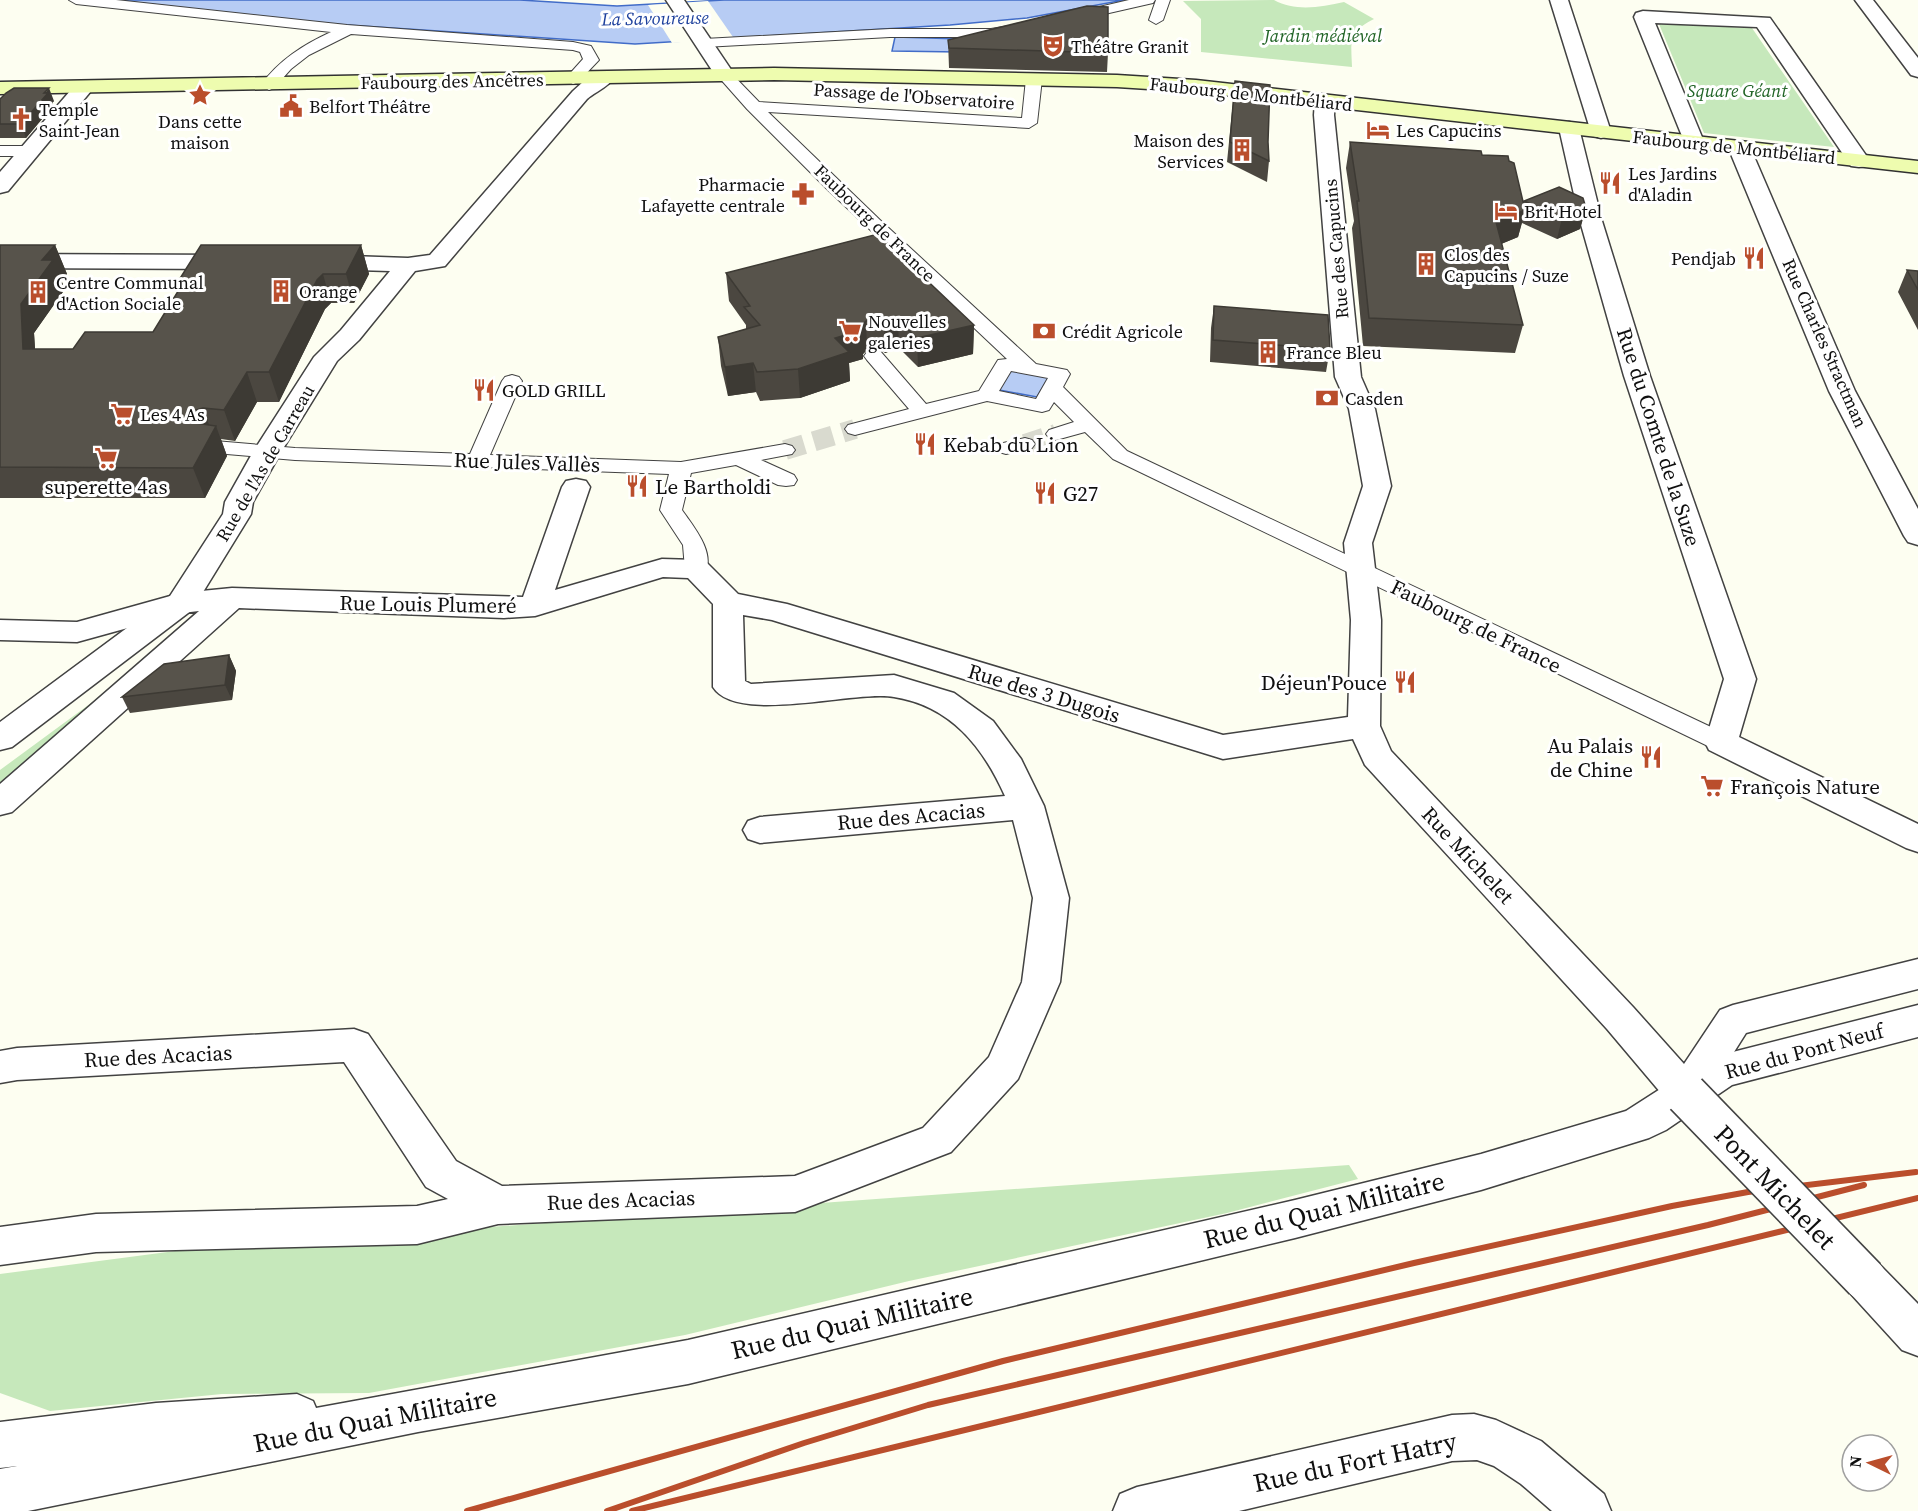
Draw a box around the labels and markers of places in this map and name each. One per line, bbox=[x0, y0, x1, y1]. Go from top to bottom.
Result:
theatre icon: Théâtre Granit bbox=[1040, 33, 1066, 59]
place label: Théâtre Granit bbox=[1071, 34, 1189, 59]
place icon: Dans cette maison bbox=[187, 82, 213, 108]
public building icon: Belfort Théâtre bbox=[278, 93, 304, 119]
place label: Belfort Théâtre bbox=[309, 94, 431, 119]
place label: Temple Saint-Jean bbox=[39, 97, 120, 143]
church icon: Temple Saint-Jean bbox=[8, 106, 34, 132]
place label: Dans cette maison bbox=[158, 109, 242, 155]
hotel icon: Les Capucins bbox=[1365, 117, 1391, 143]
place label: Les Capucins bbox=[1396, 118, 1502, 143]
place label: Maison des Services bbox=[1134, 128, 1224, 174]
building icon: Maison des Services bbox=[1229, 137, 1255, 163]
place label: Les Jardins d'Aladin bbox=[1628, 161, 1717, 207]
restaurant icon: Les Jardins d'Aladin bbox=[1597, 170, 1623, 196]
place label: Pharmacie Lafayette centrale bbox=[641, 172, 785, 218]
pharmacy icon: Pharmacie Lafayette centrale bbox=[790, 181, 816, 207]
hotel icon: Brit Hotel bbox=[1493, 198, 1519, 224]
place label: Brit Hotel bbox=[1524, 199, 1602, 224]
place label: Clos des Capucins / Suze bbox=[1444, 242, 1569, 288]
restaurant icon: Pendjab bbox=[1741, 245, 1767, 271]
place label: Pendjab bbox=[1671, 246, 1736, 271]
building icon: Clos des Capucins / Suze bbox=[1413, 251, 1439, 277]
place label: Centre Communal d'Action Sociale bbox=[56, 270, 204, 316]
building icon: Orange bbox=[268, 278, 294, 304]
building icon: Centre Communal d'Action Sociale bbox=[25, 279, 51, 305]
place label: Orange bbox=[299, 279, 357, 304]
place label: Nouvelles galeries bbox=[868, 309, 946, 355]
supermarket icon: Nouvelles galeries bbox=[837, 318, 863, 344]
bank icon: Crédit Agricole bbox=[1031, 318, 1057, 344]
place label: Crédit Agricole bbox=[1062, 319, 1183, 344]
building icon: France Bleu bbox=[1255, 339, 1281, 365]
place label: France Bleu bbox=[1286, 340, 1382, 365]
restaurant icon: GOLD GRILL bbox=[471, 377, 497, 403]
place label: GOLD GRILL bbox=[502, 378, 606, 403]
bank icon: Casden bbox=[1314, 385, 1340, 411]
place label: Casden bbox=[1345, 386, 1404, 411]
supermarket icon: Les 4 As bbox=[109, 401, 135, 427]
place label: Les 4 As bbox=[140, 402, 205, 427]
place label: Kebab du Lion bbox=[943, 430, 1079, 459]
restaurant icon: Kebab du Lion bbox=[912, 431, 938, 457]
supermarket icon: superette 4as bbox=[93, 445, 119, 471]
place label: superette 4as bbox=[44, 472, 168, 501]
place label: Le Bartholdi bbox=[655, 472, 771, 501]
restaurant icon: Le Bartholdi bbox=[624, 473, 650, 499]
place label: G27 bbox=[1063, 479, 1098, 508]
restaurant icon: G27 bbox=[1032, 480, 1058, 506]
place label: Déjeun'Pouce bbox=[1261, 668, 1387, 697]
restaurant icon: Déjeun'Pouce bbox=[1392, 669, 1418, 695]
place label: Au Palais de Chine bbox=[1547, 731, 1633, 784]
restaurant icon: Au Palais de Chine bbox=[1638, 744, 1664, 770]
place label: François Nature bbox=[1730, 772, 1880, 801]
supermarket icon: François Nature bbox=[1699, 773, 1725, 799]

